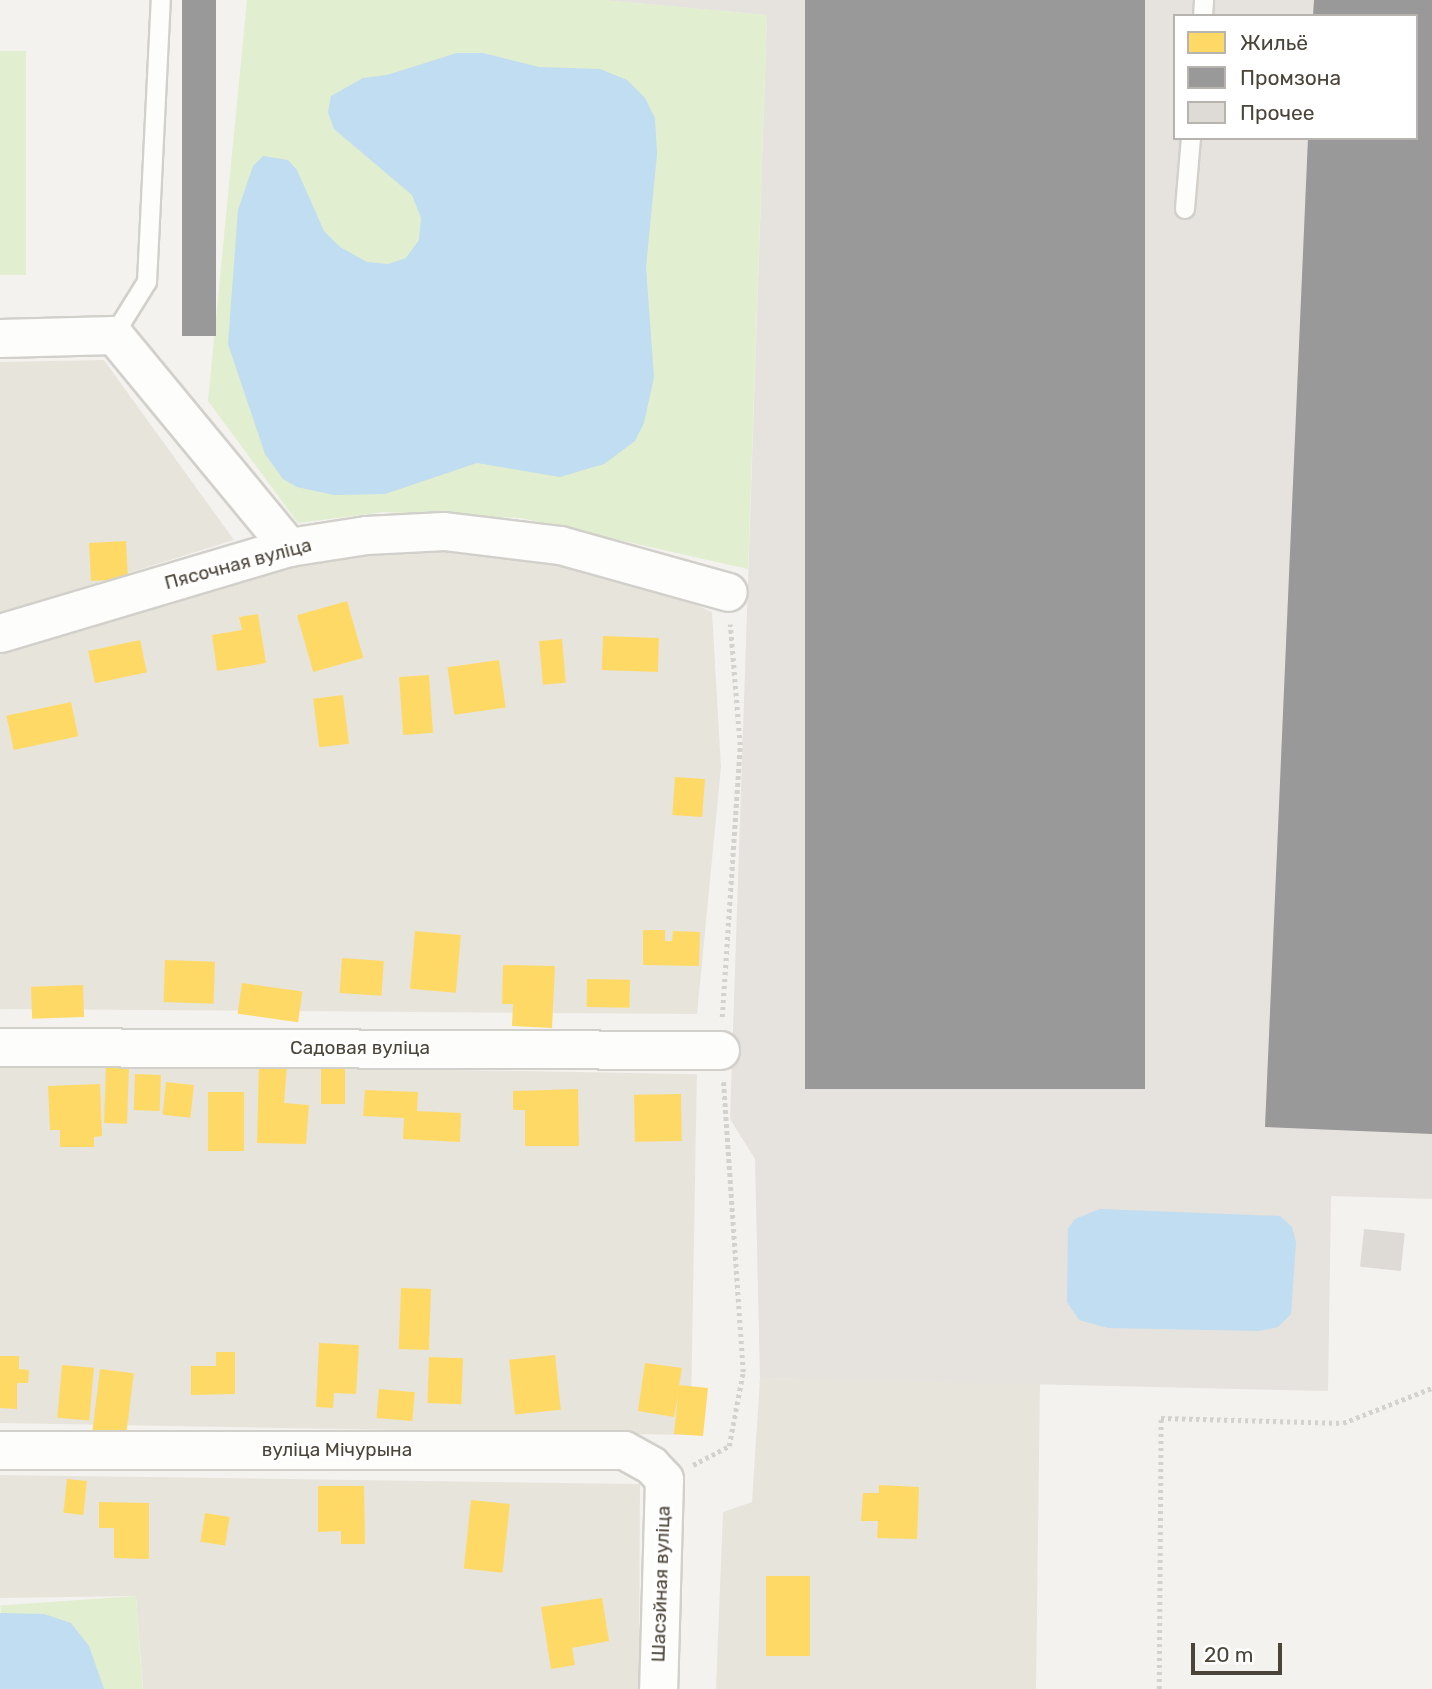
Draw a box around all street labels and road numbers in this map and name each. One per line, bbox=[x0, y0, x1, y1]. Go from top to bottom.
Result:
street label: Пясочная вуліца bbox=[162, 533, 314, 595]
street label: Садовая вуліца bbox=[290, 1037, 430, 1059]
street label: вуліца Мічурына bbox=[262, 1439, 412, 1461]
street label: Шасэйная вуліца bbox=[647, 1505, 675, 1663]

